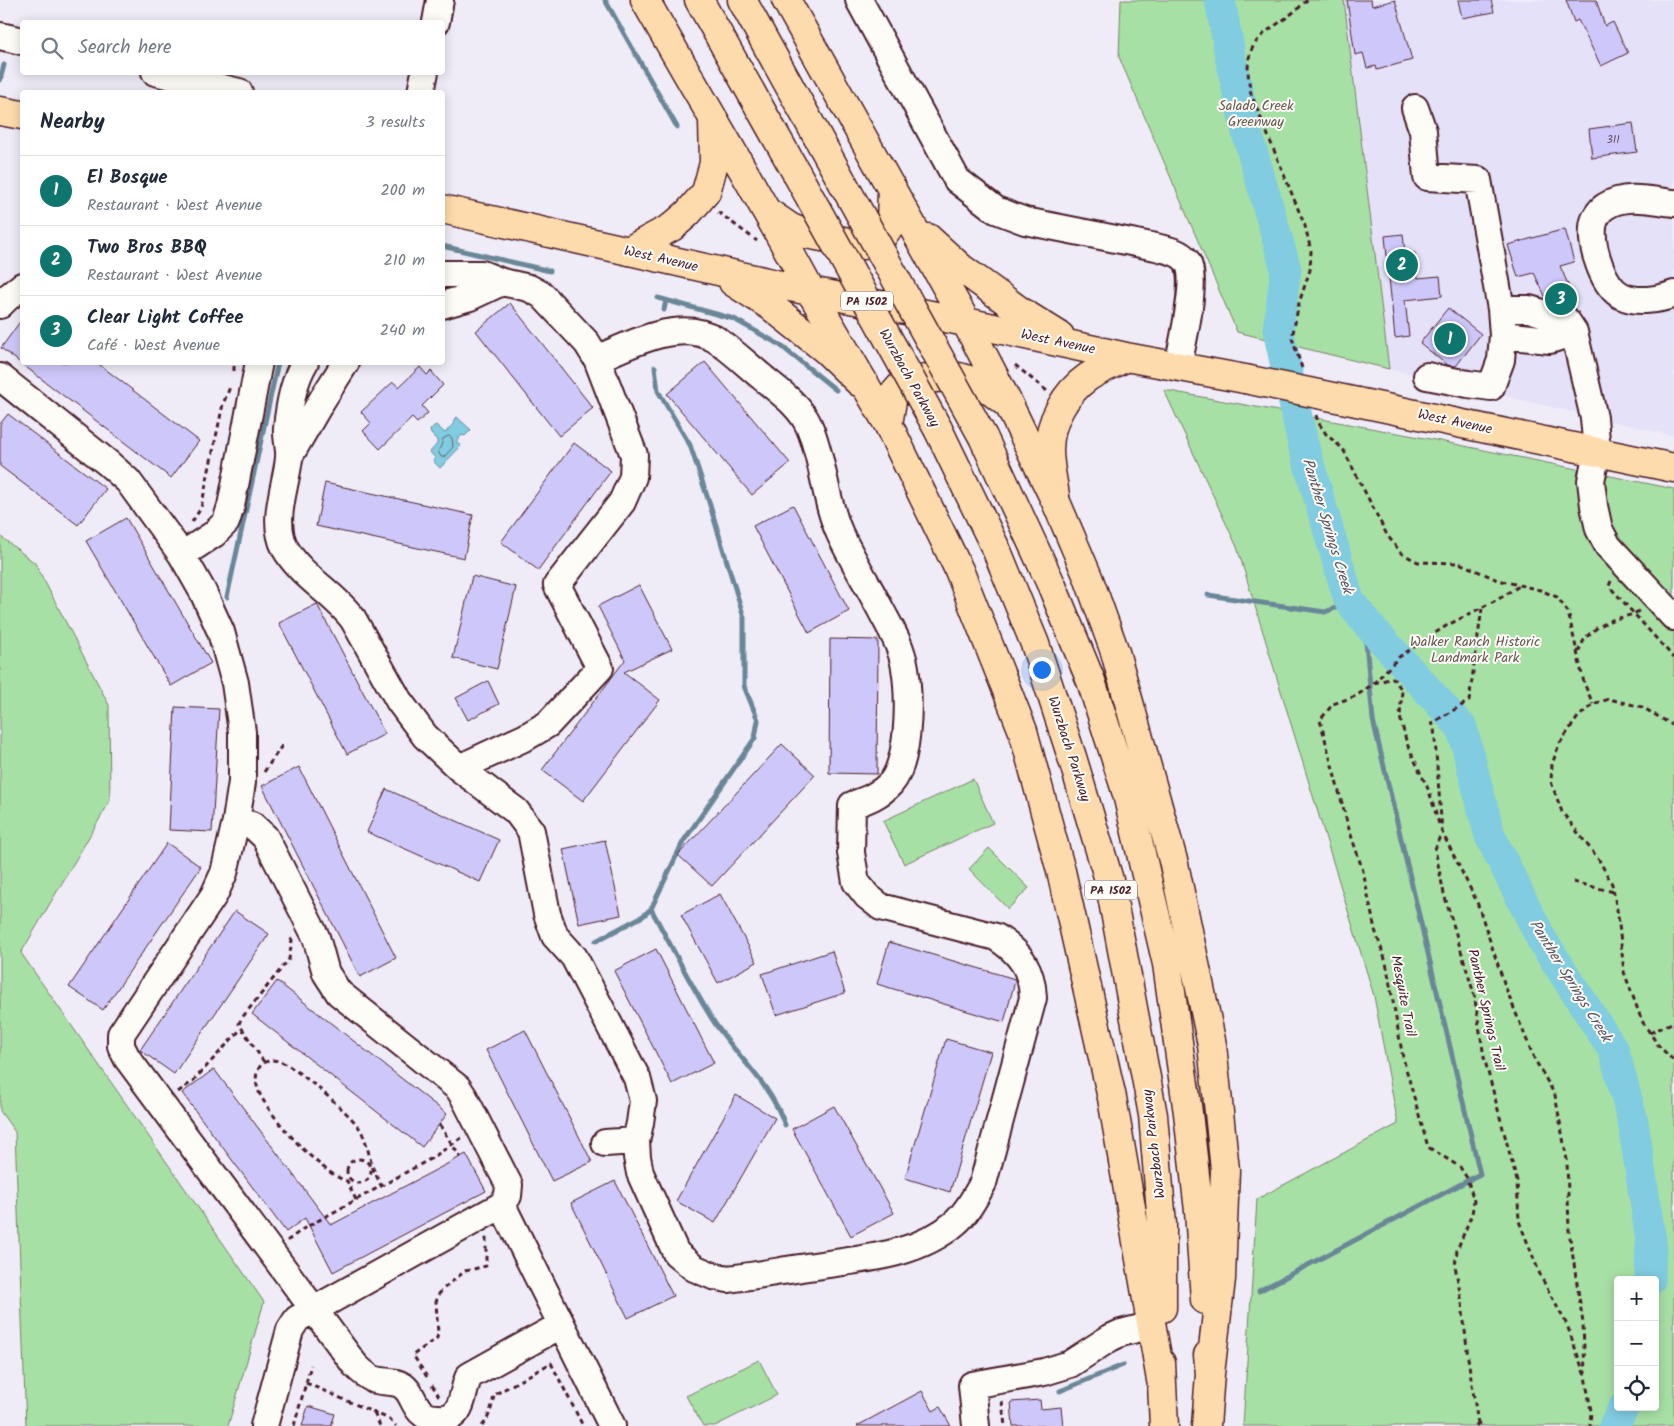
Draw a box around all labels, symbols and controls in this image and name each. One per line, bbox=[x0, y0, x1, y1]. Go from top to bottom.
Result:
search box bbox=[20, 20, 445, 75]
text: Search here bbox=[78, 33, 172, 63]
icon: search bbox=[38, 34, 66, 62]
park label: Salado Creek Greenway bbox=[1218, 95, 1294, 133]
text: Nearby bbox=[40, 106, 105, 139]
text: 3 results bbox=[366, 110, 425, 135]
house number: 311 bbox=[1606, 131, 1620, 149]
text: El Bosque bbox=[87, 163, 168, 193]
text: 1 bbox=[54, 178, 58, 203]
text: 200 m bbox=[381, 178, 425, 203]
text: Restaurant · West Avenue bbox=[87, 193, 262, 218]
text: Two Bros BBQ bbox=[87, 233, 207, 263]
street label: West Avenue bbox=[622, 240, 701, 278]
pin: 2 bbox=[1386, 246, 1418, 284]
text: 2 bbox=[51, 248, 61, 273]
text: 210 m bbox=[384, 248, 425, 273]
text: Restaurant · West Avenue bbox=[87, 263, 262, 288]
pin: 3 bbox=[1545, 280, 1577, 318]
road number: PA 1502 bbox=[841, 292, 893, 310]
text: Clear Light Coffee bbox=[87, 303, 243, 333]
text: 3 bbox=[52, 318, 60, 343]
text: 240 m bbox=[380, 318, 425, 343]
pin: 1 bbox=[1434, 320, 1466, 358]
street label: West Avenue bbox=[1019, 323, 1098, 361]
street label: Wurzbach Parkway bbox=[873, 325, 945, 432]
text: Café · West Avenue bbox=[87, 333, 220, 358]
street label: West Avenue bbox=[1416, 403, 1495, 441]
water label: Panther Springs Creek bbox=[1295, 455, 1360, 599]
park label: Walker Ranch Historic Landmark Park bbox=[1410, 631, 1540, 669]
your location bbox=[1029, 657, 1055, 683]
street label: Wurzbach Parkway bbox=[1042, 693, 1097, 805]
road number: PA 1502 bbox=[1085, 880, 1137, 900]
water label: Panther Springs Creek bbox=[1523, 915, 1618, 1049]
street label: Panther Springs Trail bbox=[1461, 947, 1511, 1074]
street label: Mesquite Trail bbox=[1384, 953, 1422, 1039]
street label: Wurzbach Parkway bbox=[1136, 1088, 1172, 1200]
map controls bbox=[1614, 1276, 1659, 1411]
button: + bbox=[1614, 1276, 1659, 1321]
button: − bbox=[1614, 1321, 1659, 1366]
button: locate bbox=[1614, 1366, 1659, 1411]

